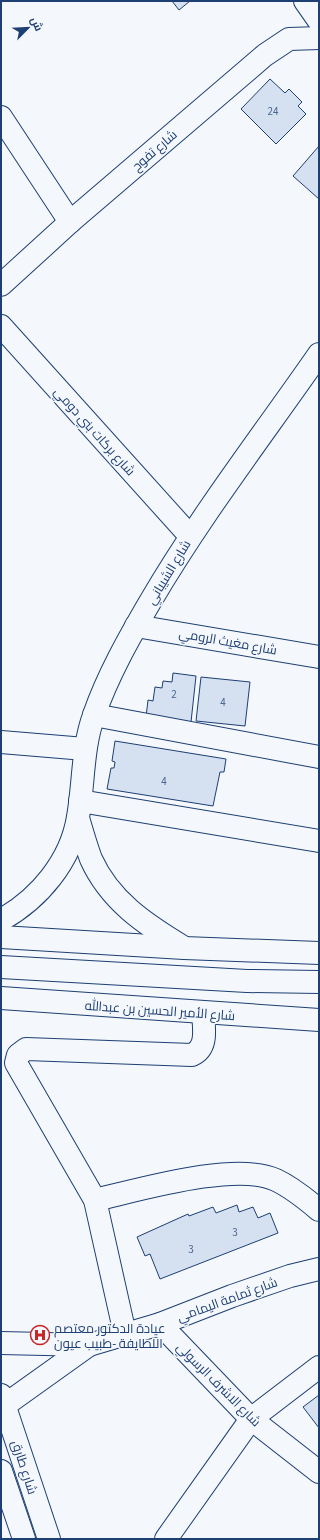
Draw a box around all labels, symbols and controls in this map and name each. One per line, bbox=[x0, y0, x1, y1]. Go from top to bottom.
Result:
north arrow bbox=[8, 8, 48, 48]
text: ش bbox=[27, 15, 46, 34]
house number: 24 bbox=[268, 104, 279, 119]
street label: شارع تفوح bbox=[128, 126, 181, 175]
street label: شارع بركات بني دومي bbox=[49, 383, 139, 481]
street label: شارع الشيباني bbox=[142, 537, 196, 609]
street label: شارع مغيث الرومي bbox=[177, 624, 278, 660]
house number: 2 bbox=[171, 687, 177, 702]
house number: 4 bbox=[220, 695, 226, 710]
house number: 4 bbox=[161, 774, 167, 789]
street label: شارع الأمير الحسين بن عبدالله bbox=[84, 997, 236, 1025]
house number: 3 bbox=[232, 1225, 238, 1240]
house number: 3 bbox=[188, 1242, 194, 1257]
street label: شارع ثمامة اليمامي bbox=[175, 1273, 280, 1327]
place label: عيادة الدكتور معتصم اللطايفة -طبيب عيون bbox=[54, 1320, 165, 1353]
hospital icon: عيادة الدكتور معتصم اللطايفة -طبيب عيون bbox=[29, 1324, 51, 1346]
street label: شارع الاشرف الرسولي bbox=[171, 1339, 264, 1432]
street label: شارع طارق bbox=[7, 1438, 41, 1497]

